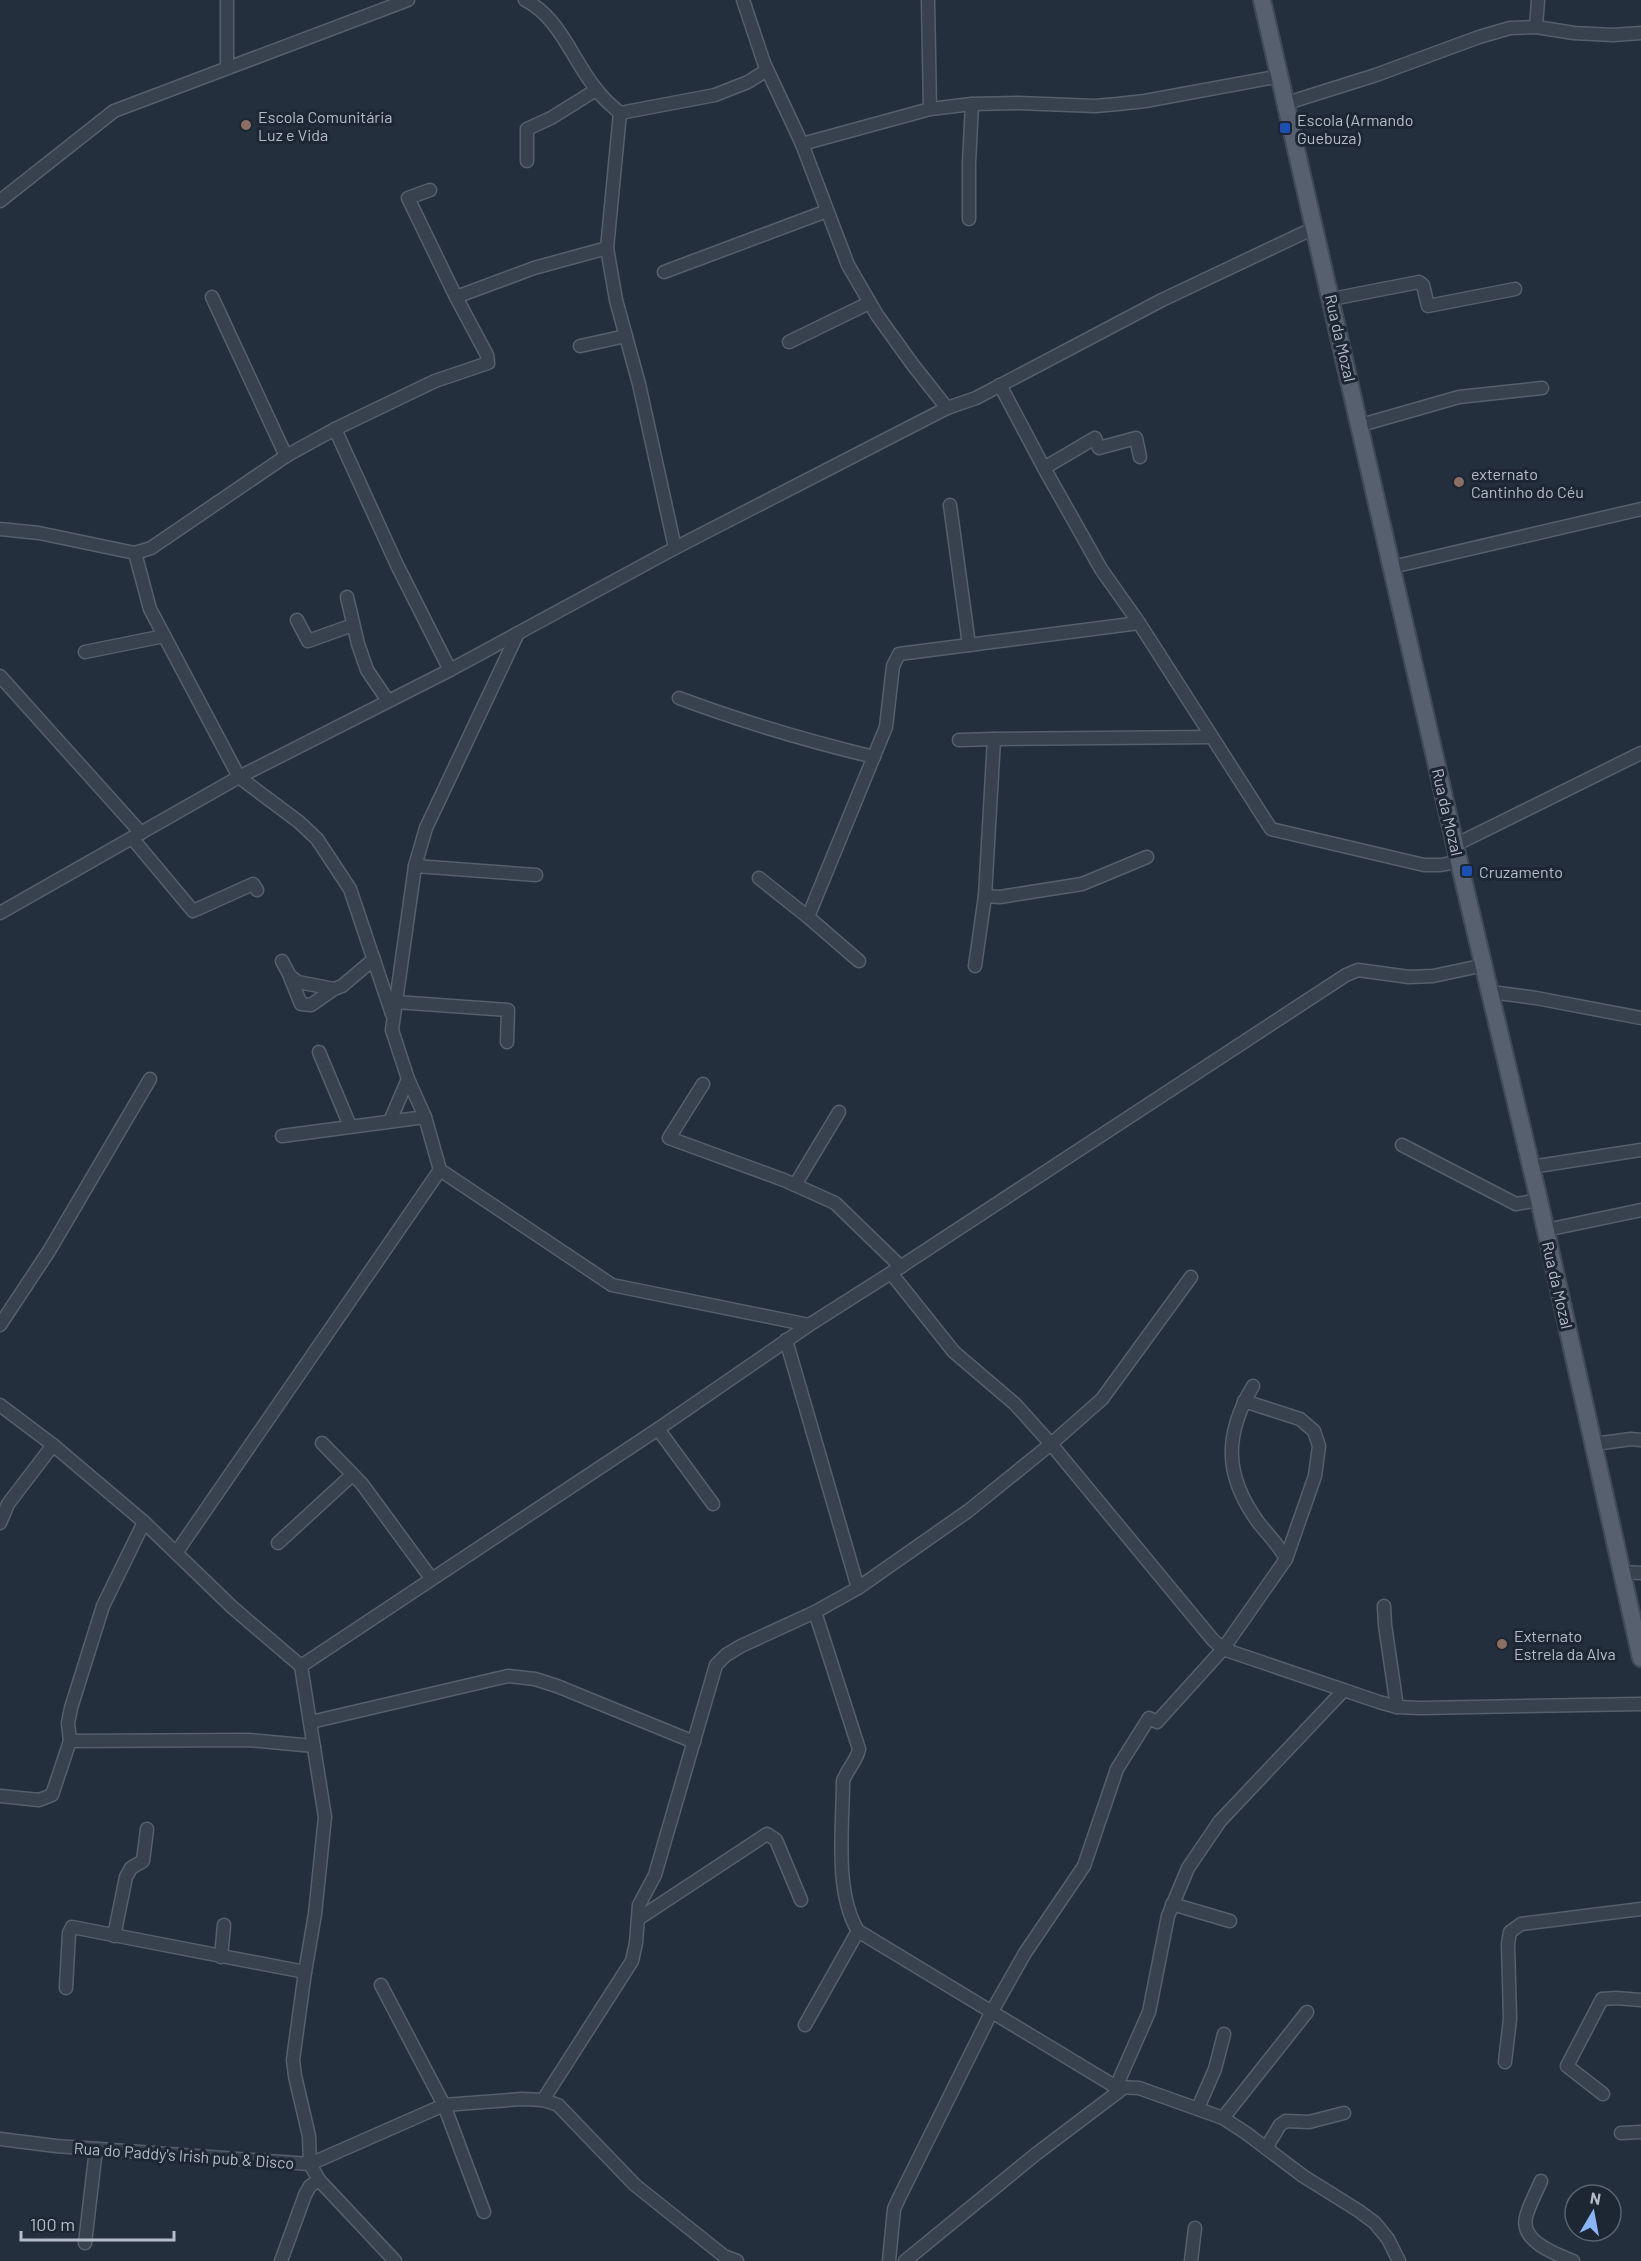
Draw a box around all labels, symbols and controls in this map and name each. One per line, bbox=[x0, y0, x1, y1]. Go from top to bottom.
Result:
place label: Escola Comunitária Luz e Vida bbox=[258, 107, 392, 144]
place label: Escola (Armando Guebuza) bbox=[1297, 110, 1414, 147]
marker: Escola Comunitária Luz e Vida bbox=[239, 118, 253, 132]
marker: Escola (Armando Guebuza) bbox=[1278, 121, 1292, 135]
street label: Rua da Mozal bbox=[1322, 293, 1360, 383]
place label: externato Cantinho do Céu bbox=[1471, 464, 1584, 501]
marker: externato Cantinho do Céu bbox=[1452, 475, 1466, 489]
street label: Rua da Mozal bbox=[1429, 767, 1467, 857]
place label: Cruzamento bbox=[1479, 862, 1563, 881]
marker: Cruzamento bbox=[1460, 864, 1474, 878]
street label: Rua da Mozal bbox=[1539, 1240, 1577, 1330]
place label: Externato Estrela da Alva bbox=[1514, 1626, 1616, 1663]
marker: Externato Estrela da Alva bbox=[1495, 1637, 1509, 1651]
street label: Rua do Paddy's Irish pub & Disco bbox=[73, 2138, 295, 2172]
north arrow bbox=[1563, 2183, 1623, 2243]
text: N bbox=[1589, 2187, 1603, 2208]
scale bar bbox=[21, 2204, 174, 2242]
text: 100 m bbox=[30, 2213, 75, 2235]

